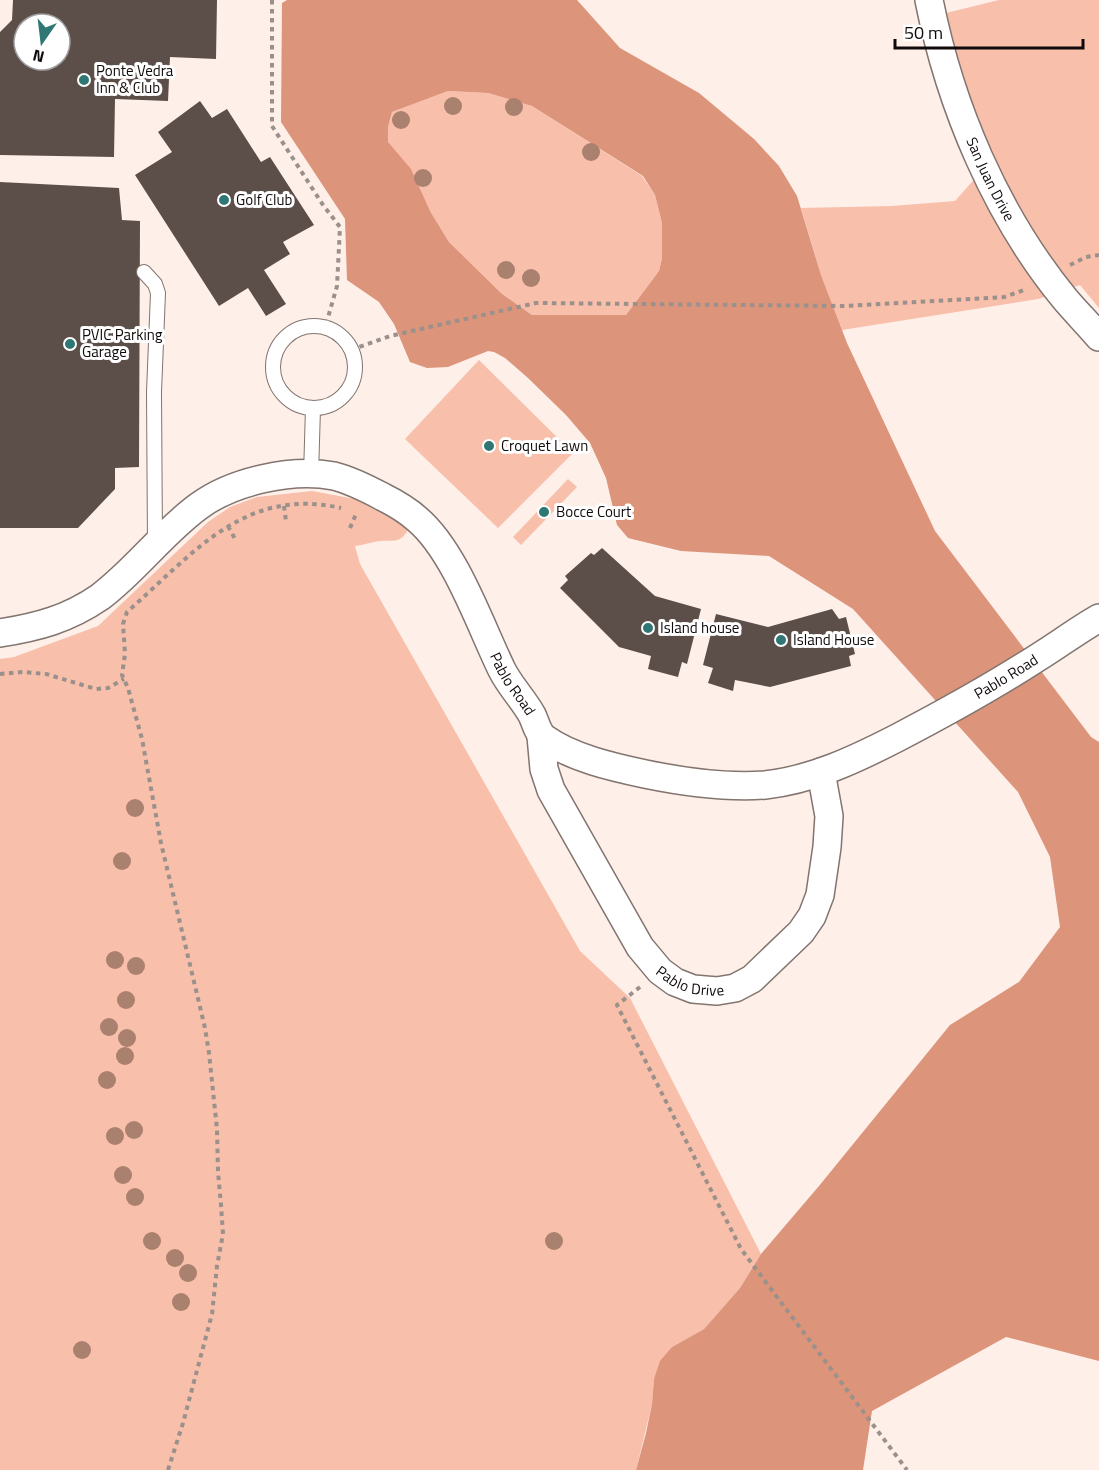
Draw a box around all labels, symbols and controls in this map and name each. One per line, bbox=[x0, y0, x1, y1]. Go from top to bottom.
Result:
north arrow bbox=[12, 12, 72, 72]
scale bar bbox=[895, 12, 1082, 50]
text: 50 m bbox=[904, 19, 943, 46]
text: N bbox=[30, 44, 47, 70]
place label: Ponte Vedra Inn & Club bbox=[96, 59, 174, 99]
marker: Ponte Vedra Inn & Club bbox=[77, 73, 91, 87]
street label: San Juan Drive bbox=[960, 133, 1021, 225]
place label: Golf Club bbox=[236, 188, 292, 211]
marker: Golf Club bbox=[217, 193, 231, 207]
place label: PVIC Parking Garage bbox=[82, 323, 163, 363]
marker: PVIC Parking Garage bbox=[63, 337, 77, 351]
place label: Croquet Lawn bbox=[501, 434, 588, 457]
marker: Croquet Lawn bbox=[482, 439, 496, 453]
place label: Bocce Court bbox=[556, 500, 632, 523]
marker: Bocce Court bbox=[537, 505, 551, 519]
place label: Island house bbox=[660, 616, 739, 639]
marker: Island house bbox=[641, 621, 655, 635]
place label: Island House bbox=[793, 628, 874, 651]
marker: Island House bbox=[774, 633, 788, 647]
street label: Pablo Road bbox=[484, 648, 542, 720]
street label: Pablo Road bbox=[970, 648, 1042, 705]
street label: Pablo Drive bbox=[651, 960, 726, 1002]

